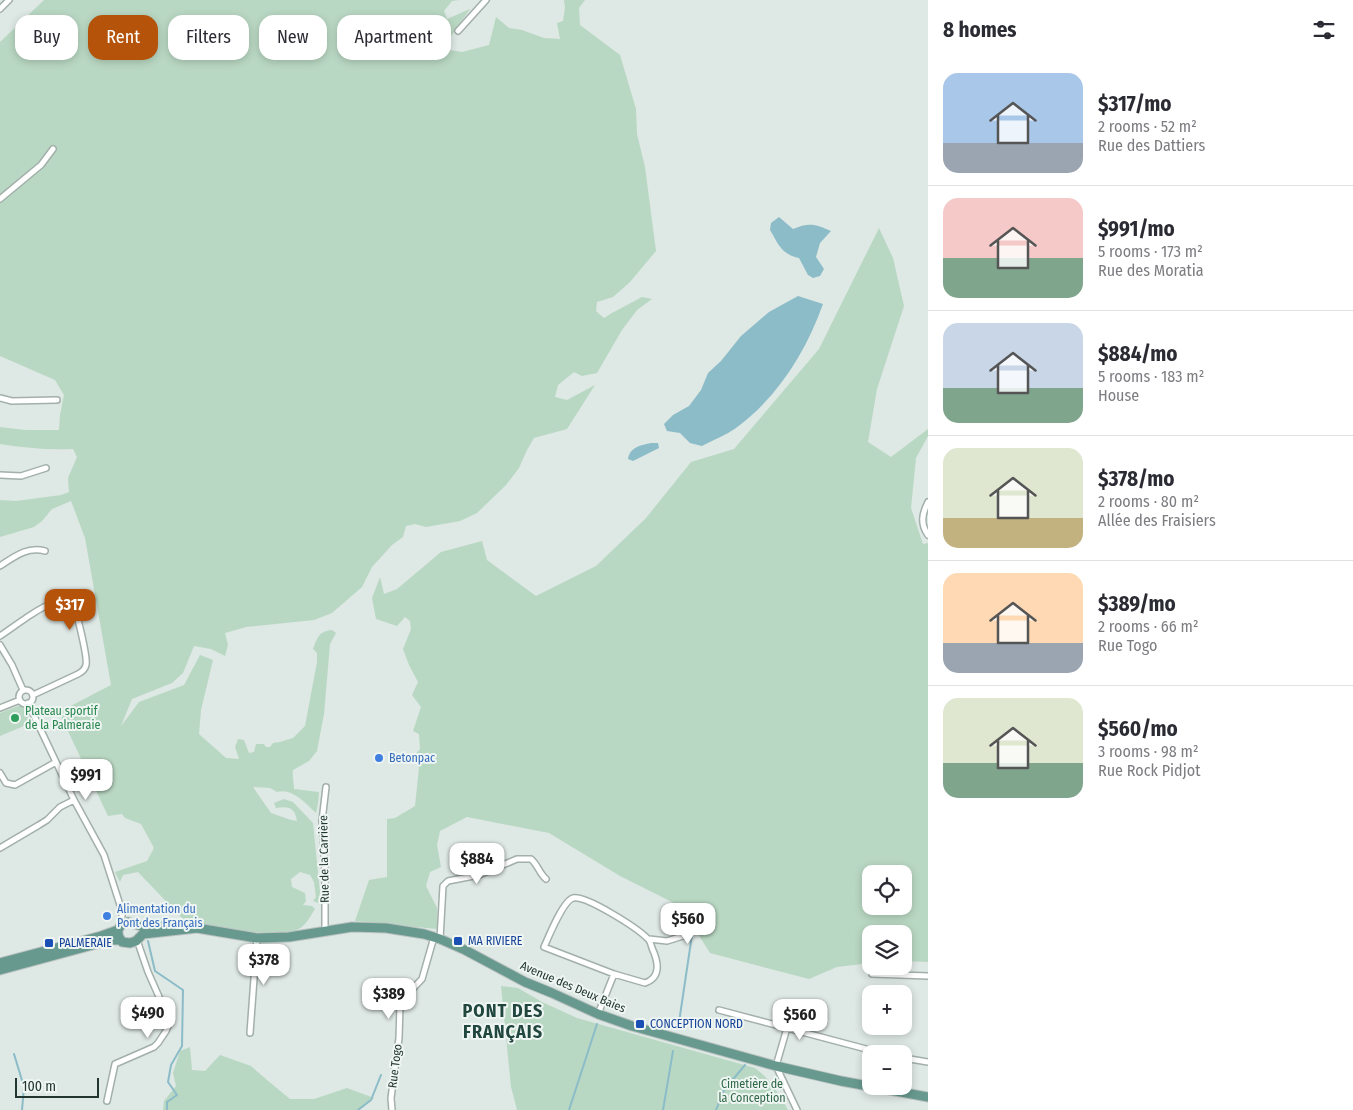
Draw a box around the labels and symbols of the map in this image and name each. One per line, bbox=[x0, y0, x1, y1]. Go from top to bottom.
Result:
pin: $317 bbox=[40, 588, 100, 631]
place label: Plateau sportif de la Palmeraie bbox=[25, 704, 100, 732]
marker: Plateau sportif de la Palmeraie bbox=[9, 712, 21, 724]
place label: Betonpac bbox=[389, 751, 435, 765]
marker: Betonpac bbox=[373, 752, 385, 764]
pin: $991 bbox=[56, 758, 116, 801]
street label: Rue de la Carrière bbox=[316, 815, 332, 903]
pin: $884 bbox=[447, 842, 507, 885]
place label: Alimentation du Pont des Français bbox=[117, 902, 203, 930]
pin: $560 bbox=[658, 902, 718, 945]
marker: Alimentation du Pont des Français bbox=[101, 910, 113, 922]
place label: MA RIVIERE bbox=[468, 934, 523, 948]
marker: MA RIVIERE bbox=[452, 935, 464, 947]
place label: PALMERAIE bbox=[59, 936, 112, 950]
marker: PALMERAIE bbox=[43, 937, 55, 949]
pin: $378 bbox=[234, 944, 294, 986]
street label: Avenue des Deux Baies bbox=[518, 958, 628, 1016]
pin: $389 bbox=[359, 978, 419, 1020]
pin: $490 bbox=[118, 996, 178, 1039]
pin: $560 bbox=[770, 998, 830, 1041]
district label: PONT DES FRANÇAIS bbox=[463, 1000, 543, 1043]
place label: CONCEPTION NORD bbox=[650, 1017, 743, 1031]
marker: CONCEPTION NORD bbox=[634, 1018, 646, 1030]
street label: Rue Togo bbox=[385, 1043, 405, 1089]
scale bar bbox=[15, 1075, 99, 1098]
park label: Cimetière de la Conception bbox=[718, 1077, 786, 1105]

